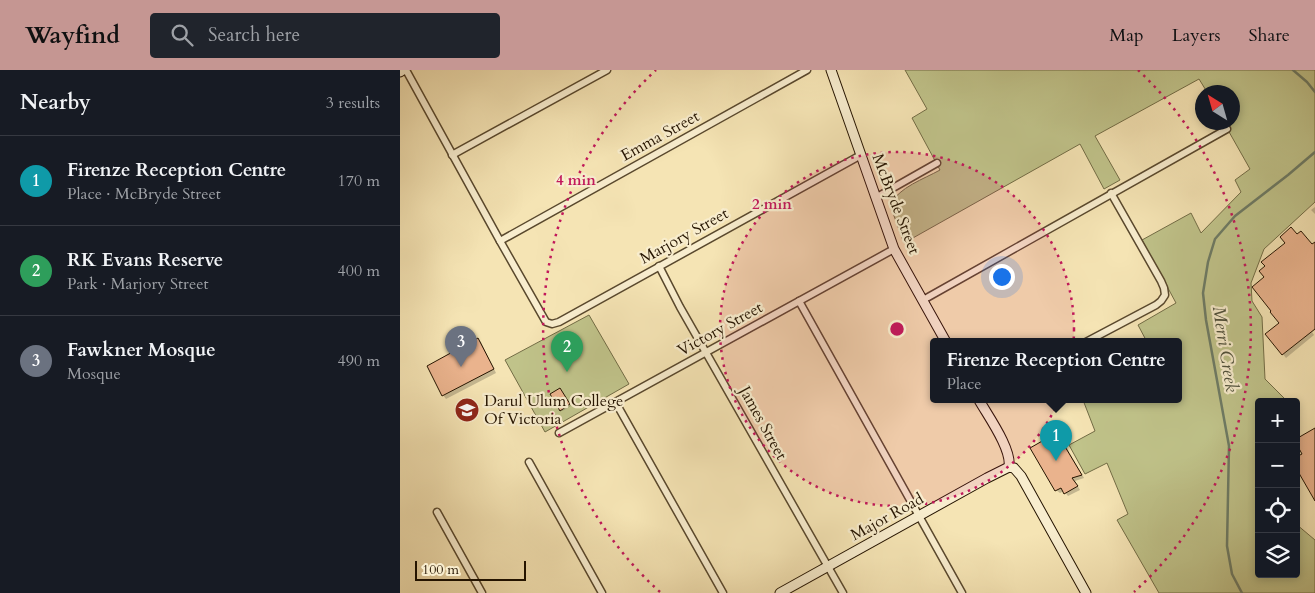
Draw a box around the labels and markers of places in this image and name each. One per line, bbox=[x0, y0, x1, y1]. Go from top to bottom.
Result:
centre of rings bbox=[888, 320, 906, 338]
pin: 3 bbox=[445, 326, 477, 367]
pin: 2 bbox=[551, 331, 583, 372]
place label: Darul Ulum College Of Victoria bbox=[484, 390, 623, 430]
school or university icon: Darul Ulum College Of Victoria bbox=[454, 397, 480, 423]
pin: 1 bbox=[1040, 420, 1072, 461]

